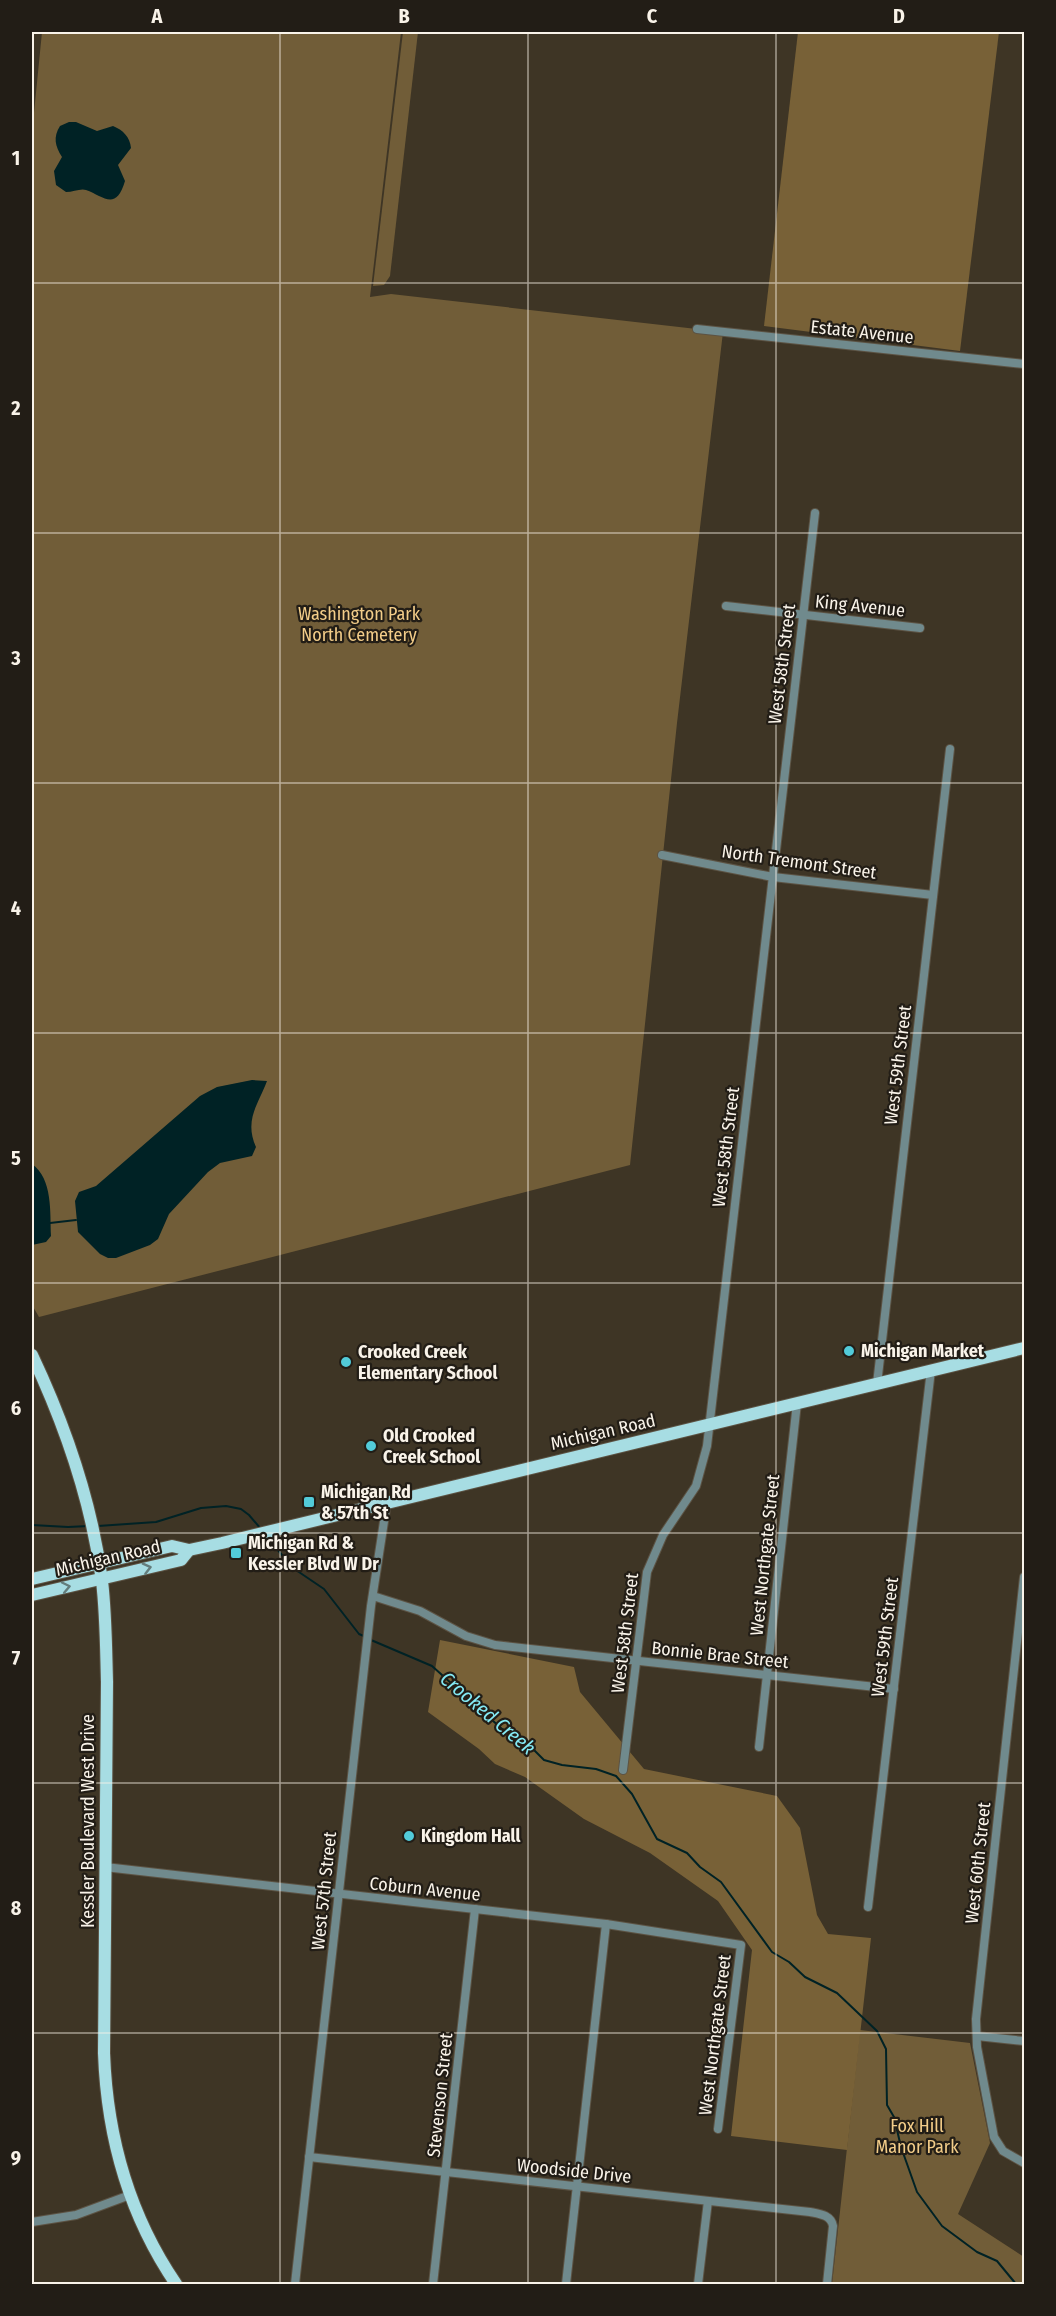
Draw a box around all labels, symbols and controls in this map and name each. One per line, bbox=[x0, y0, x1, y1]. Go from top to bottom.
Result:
text: A bbox=[151, 4, 164, 28]
text: B bbox=[398, 4, 410, 28]
text: C bbox=[647, 4, 658, 28]
text: D bbox=[893, 4, 905, 28]
text: 1 bbox=[12, 146, 20, 170]
street label: Estate Avenue bbox=[809, 316, 915, 348]
text: 2 bbox=[10, 396, 21, 420]
street label: King Avenue bbox=[814, 590, 906, 622]
street label: West 58th Street bbox=[764, 602, 800, 725]
park label: Washington Park North Cemetery bbox=[298, 603, 421, 646]
text: 3 bbox=[10, 646, 21, 670]
street label: North Tremont Street bbox=[720, 840, 878, 884]
text: 4 bbox=[11, 896, 21, 920]
street label: West 59th Street bbox=[880, 1004, 916, 1126]
street label: West 58th Street bbox=[708, 1085, 744, 1208]
text: 5 bbox=[11, 1146, 21, 1170]
place label: Michigan Market bbox=[861, 1340, 985, 1362]
place label: Crooked Creek Elementary School bbox=[358, 1341, 497, 1384]
marker: Michigan Market bbox=[842, 1344, 856, 1358]
marker: Crooked Creek Elementary School bbox=[339, 1355, 353, 1369]
text: 6 bbox=[11, 1396, 21, 1420]
street label: Michigan Road bbox=[548, 1409, 658, 1455]
place label: Old Crooked Creek School bbox=[383, 1425, 480, 1468]
marker: Old Crooked Creek School bbox=[364, 1439, 378, 1453]
street label: West Northgate Street bbox=[746, 1473, 784, 1637]
place label: Michigan Rd & 57th St bbox=[321, 1481, 411, 1524]
marker: Michigan Rd & 57th St bbox=[302, 1495, 316, 1509]
place label: Michigan Rd & Kessler Blvd W Dr bbox=[248, 1532, 379, 1575]
street label: Michigan Road bbox=[53, 1535, 163, 1581]
marker: Michigan Rd & Kessler Blvd W Dr bbox=[229, 1546, 243, 1560]
one-way arrow bbox=[142, 1563, 152, 1576]
street label: West 58th Street bbox=[607, 1571, 643, 1694]
street label: West 59th Street bbox=[867, 1576, 903, 1698]
one-way arrow bbox=[61, 1581, 71, 1594]
street label: Bonnie Brae Street bbox=[650, 1637, 790, 1673]
text: 7 bbox=[12, 1646, 21, 1670]
water label: Crooked Creek bbox=[436, 1666, 540, 1760]
street label: Kessler Boulevard West Drive bbox=[77, 1714, 99, 1928]
street label: West 60th Street bbox=[961, 1801, 995, 1925]
place label: Kingdom Hall bbox=[421, 1825, 521, 1847]
marker: Kingdom Hall bbox=[402, 1829, 416, 1843]
street label: West 57th Street bbox=[307, 1831, 341, 1951]
street label: Coburn Avenue bbox=[368, 1872, 482, 1906]
text: 8 bbox=[11, 1896, 22, 1920]
street label: West Northgate Street bbox=[694, 1953, 736, 2117]
street label: Stevenson Street bbox=[423, 2032, 457, 2158]
park label: Fox Hill Manor Park bbox=[875, 2115, 959, 2158]
text: 9 bbox=[11, 2146, 21, 2170]
street label: Woodside Drive bbox=[516, 2154, 632, 2188]

